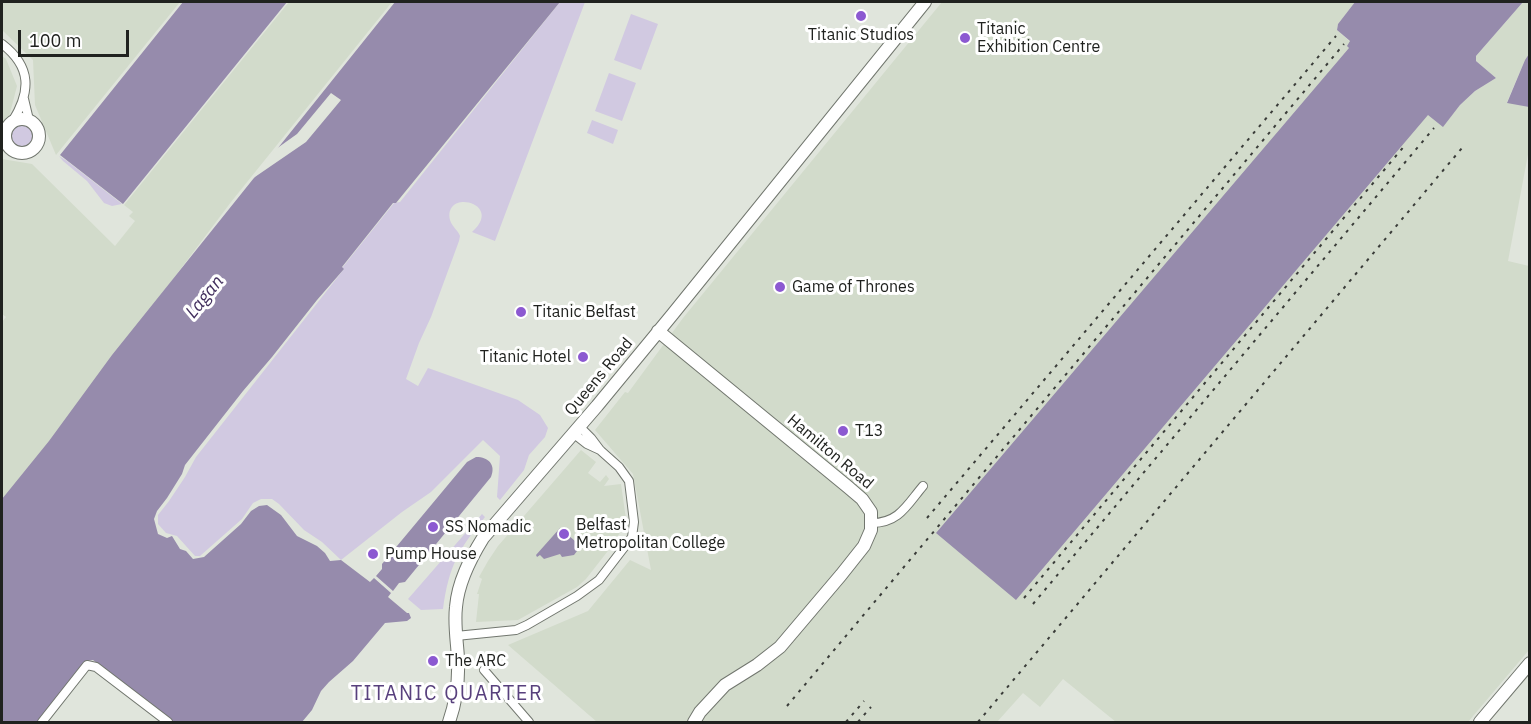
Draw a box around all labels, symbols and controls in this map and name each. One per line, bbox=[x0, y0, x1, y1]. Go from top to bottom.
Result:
marker: Titanic Studios bbox=[854, 9, 868, 23]
scale bar bbox=[21, 18, 132, 56]
place label: Titanic Exhibition Centre bbox=[977, 19, 1100, 57]
place label: Titanic Studios bbox=[808, 25, 914, 45]
text: 100 m bbox=[29, 29, 81, 52]
marker: Titanic Exhibition Centre bbox=[958, 31, 972, 45]
water label: Lagan bbox=[181, 271, 229, 323]
place label: Game of Thrones bbox=[792, 277, 915, 297]
marker: Game of Thrones bbox=[773, 280, 787, 294]
place label: Titanic Belfast bbox=[533, 302, 636, 322]
marker: Titanic Belfast bbox=[514, 305, 528, 319]
street label: Queens Road bbox=[561, 334, 637, 420]
place label: Titanic Hotel bbox=[480, 347, 571, 367]
marker: Titanic Hotel bbox=[576, 350, 590, 364]
street label: Hamilton Road bbox=[783, 410, 877, 494]
place label: T13 bbox=[855, 421, 883, 441]
marker: T13 bbox=[836, 424, 850, 438]
place label: Belfast Metropolitan College bbox=[576, 515, 725, 553]
place label: SS Nomadic bbox=[445, 517, 531, 537]
marker: SS Nomadic bbox=[426, 520, 440, 534]
marker: Belfast Metropolitan College bbox=[557, 527, 571, 541]
place label: Pump House bbox=[385, 544, 477, 564]
marker: Pump House bbox=[366, 547, 380, 561]
place label: The ARC bbox=[445, 651, 506, 671]
marker: The ARC bbox=[426, 654, 440, 668]
district label: TITANIC QUARTER bbox=[351, 682, 543, 706]

